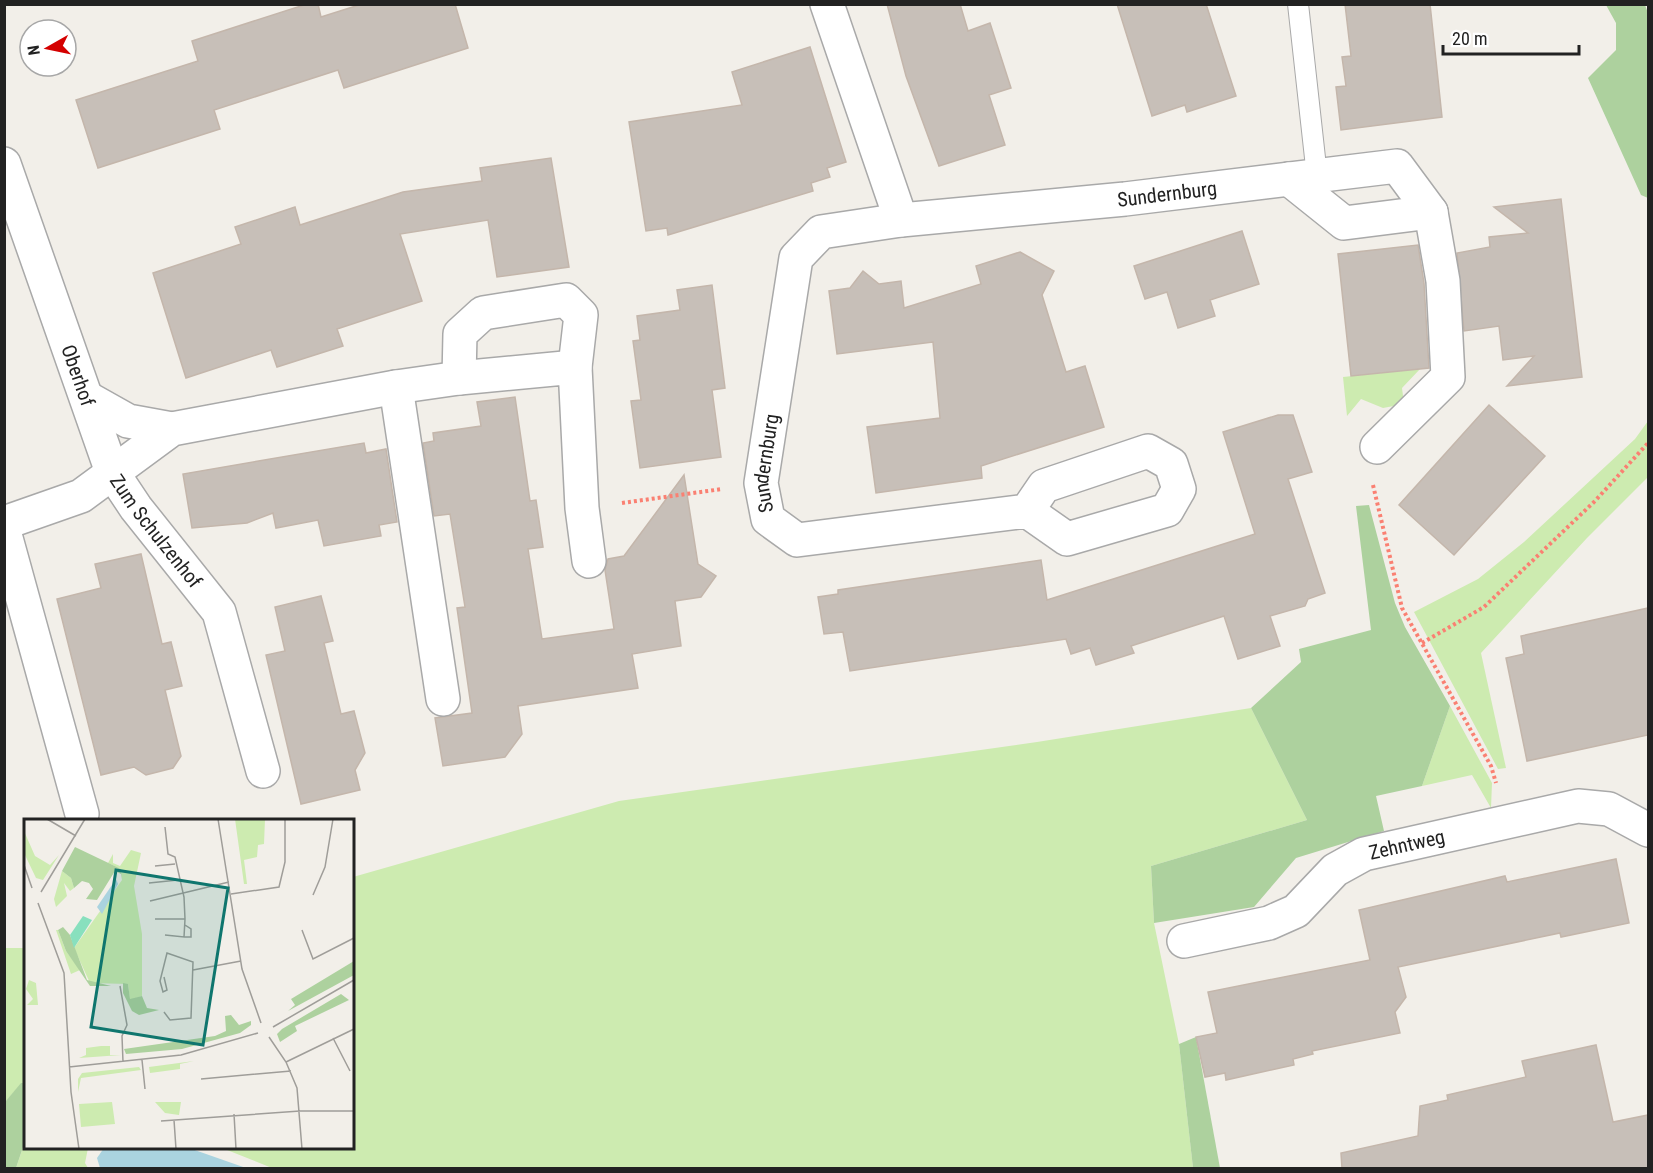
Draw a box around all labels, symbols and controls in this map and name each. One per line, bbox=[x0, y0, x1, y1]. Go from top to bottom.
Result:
north arrow bbox=[18, 18, 78, 78]
scale bar bbox=[1443, 18, 1580, 56]
text: 20 m bbox=[1452, 28, 1487, 49]
text: N bbox=[24, 44, 44, 57]
street label: Sundernburg bbox=[1116, 176, 1218, 212]
street label: Oberhof bbox=[56, 341, 100, 410]
street label: Sundernburg bbox=[749, 412, 784, 515]
street label: Zum Schulzenhof bbox=[105, 470, 207, 593]
inset map bbox=[24, 819, 354, 1149]
street label: Zehntweg bbox=[1367, 824, 1447, 865]

